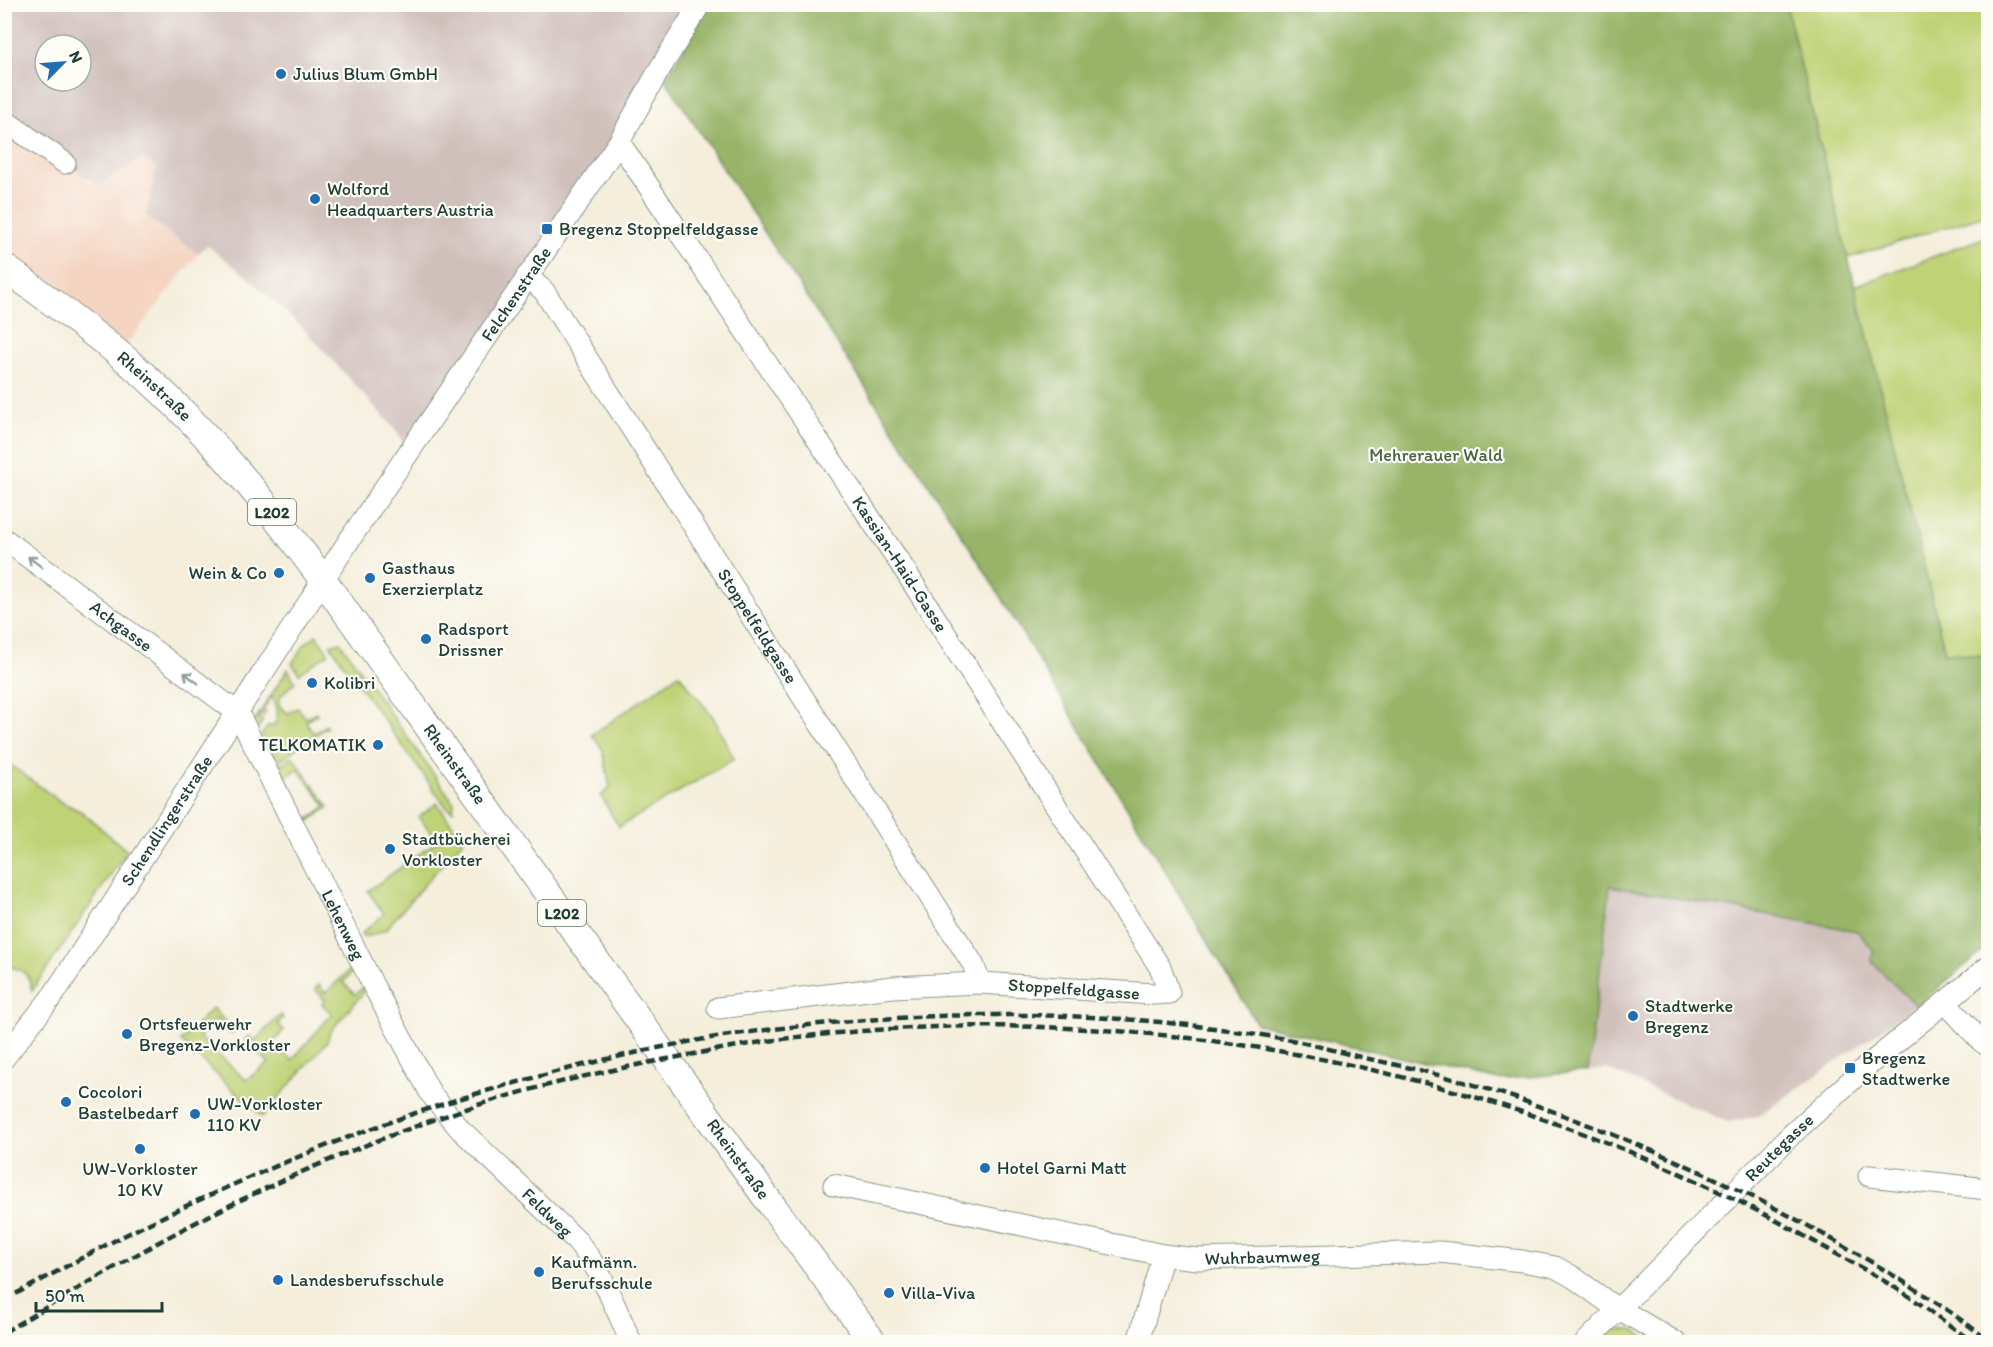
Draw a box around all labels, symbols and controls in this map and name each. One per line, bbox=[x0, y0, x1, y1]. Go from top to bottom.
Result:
north arrow bbox=[33, 33, 93, 93]
text: N bbox=[65, 48, 87, 66]
place label: Julius Blum GmbH bbox=[293, 63, 438, 85]
marker: Julius Blum GmbH bbox=[274, 67, 288, 81]
place label: Wolford Headquarters Austria bbox=[327, 178, 494, 221]
marker: Wolford Headquarters Austria bbox=[308, 192, 322, 206]
place label: Bregenz Stoppelfeldgasse bbox=[559, 218, 759, 240]
marker: Bregenz Stoppelfeldgasse bbox=[540, 222, 554, 236]
street label: Felchenstraße bbox=[476, 242, 556, 346]
street label: Rheinstraße bbox=[113, 346, 197, 426]
park label: Mehrerauer Wald bbox=[1369, 444, 1503, 466]
street label: Kassian-Haid-Gasse bbox=[847, 492, 953, 636]
road number: L202 bbox=[248, 499, 296, 525]
one-way arrow bbox=[27, 555, 43, 568]
place label: Gasthaus Exerzierplatz bbox=[382, 557, 483, 600]
place label: Wein & Co bbox=[188, 562, 267, 584]
street label: Stoppelfeldgasse bbox=[713, 564, 802, 688]
marker: Wein & Co bbox=[272, 566, 286, 580]
marker: Gasthaus Exerzierplatz bbox=[363, 571, 377, 585]
street label: Achgasse bbox=[86, 596, 157, 657]
place label: Radsport Drissner bbox=[438, 618, 509, 661]
marker: Radsport Drissner bbox=[419, 632, 433, 646]
one-way arrow bbox=[184, 672, 200, 684]
place label: Kolibri bbox=[324, 672, 375, 694]
marker: Kolibri bbox=[305, 676, 319, 690]
street label: Rheinstraße bbox=[419, 719, 491, 809]
place label: TELKOMATIK bbox=[258, 734, 366, 756]
marker: TELKOMATIK bbox=[371, 738, 385, 752]
street label: Schendlingerstraße bbox=[116, 751, 217, 890]
place label: Stadtbücherei Vorkloster bbox=[402, 828, 511, 871]
marker: Stadtbücherei Vorkloster bbox=[383, 842, 397, 856]
street label: Lehenweg bbox=[316, 886, 370, 964]
road number: L202 bbox=[538, 900, 586, 926]
street label: Stoppelfeldgasse bbox=[1007, 973, 1141, 1005]
place label: Stadtwerke Bregenz bbox=[1645, 995, 1733, 1038]
marker: Stadtwerke Bregenz bbox=[1626, 1009, 1640, 1023]
place label: Ortsfeuerwehr Bregenz-Vorkloster bbox=[139, 1013, 291, 1056]
marker: Ortsfeuerwehr Bregenz-Vorkloster bbox=[120, 1027, 134, 1041]
place label: Bregenz Stadtwerke bbox=[1862, 1047, 1950, 1090]
marker: Bregenz Stadtwerke bbox=[1843, 1061, 1857, 1075]
place label: Cocolori Bastelbedarf bbox=[78, 1081, 179, 1124]
place label: UW-Vorkloster 110 KV bbox=[207, 1093, 323, 1136]
marker: Cocolori Bastelbedarf bbox=[59, 1095, 73, 1109]
marker: UW-Vorkloster 110 KV bbox=[188, 1107, 202, 1121]
street label: Reutegasse bbox=[1740, 1109, 1818, 1186]
street label: Rheinstraße bbox=[702, 1114, 775, 1204]
marker: UW-Vorkloster 10 KV bbox=[133, 1142, 147, 1156]
place label: Hotel Garni Matt bbox=[997, 1157, 1127, 1179]
place label: UW-Vorkloster 10 KV bbox=[82, 1158, 199, 1201]
marker: Hotel Garni Matt bbox=[978, 1161, 992, 1175]
street label: Feldweg bbox=[517, 1183, 578, 1242]
street label: Wuhrbaumweg bbox=[1204, 1244, 1321, 1270]
place label: Kaufmänn. Berufsschule bbox=[551, 1251, 653, 1294]
marker: Kaufmänn. Berufsschule bbox=[532, 1265, 546, 1279]
place label: Landesberufsschule bbox=[290, 1269, 444, 1291]
marker: Landesberufsschule bbox=[271, 1273, 285, 1287]
scale bar bbox=[36, 1275, 162, 1313]
place label: Villa-Viva bbox=[901, 1282, 976, 1304]
text: 50 m bbox=[45, 1285, 85, 1307]
marker: Villa-Viva bbox=[882, 1286, 896, 1300]

